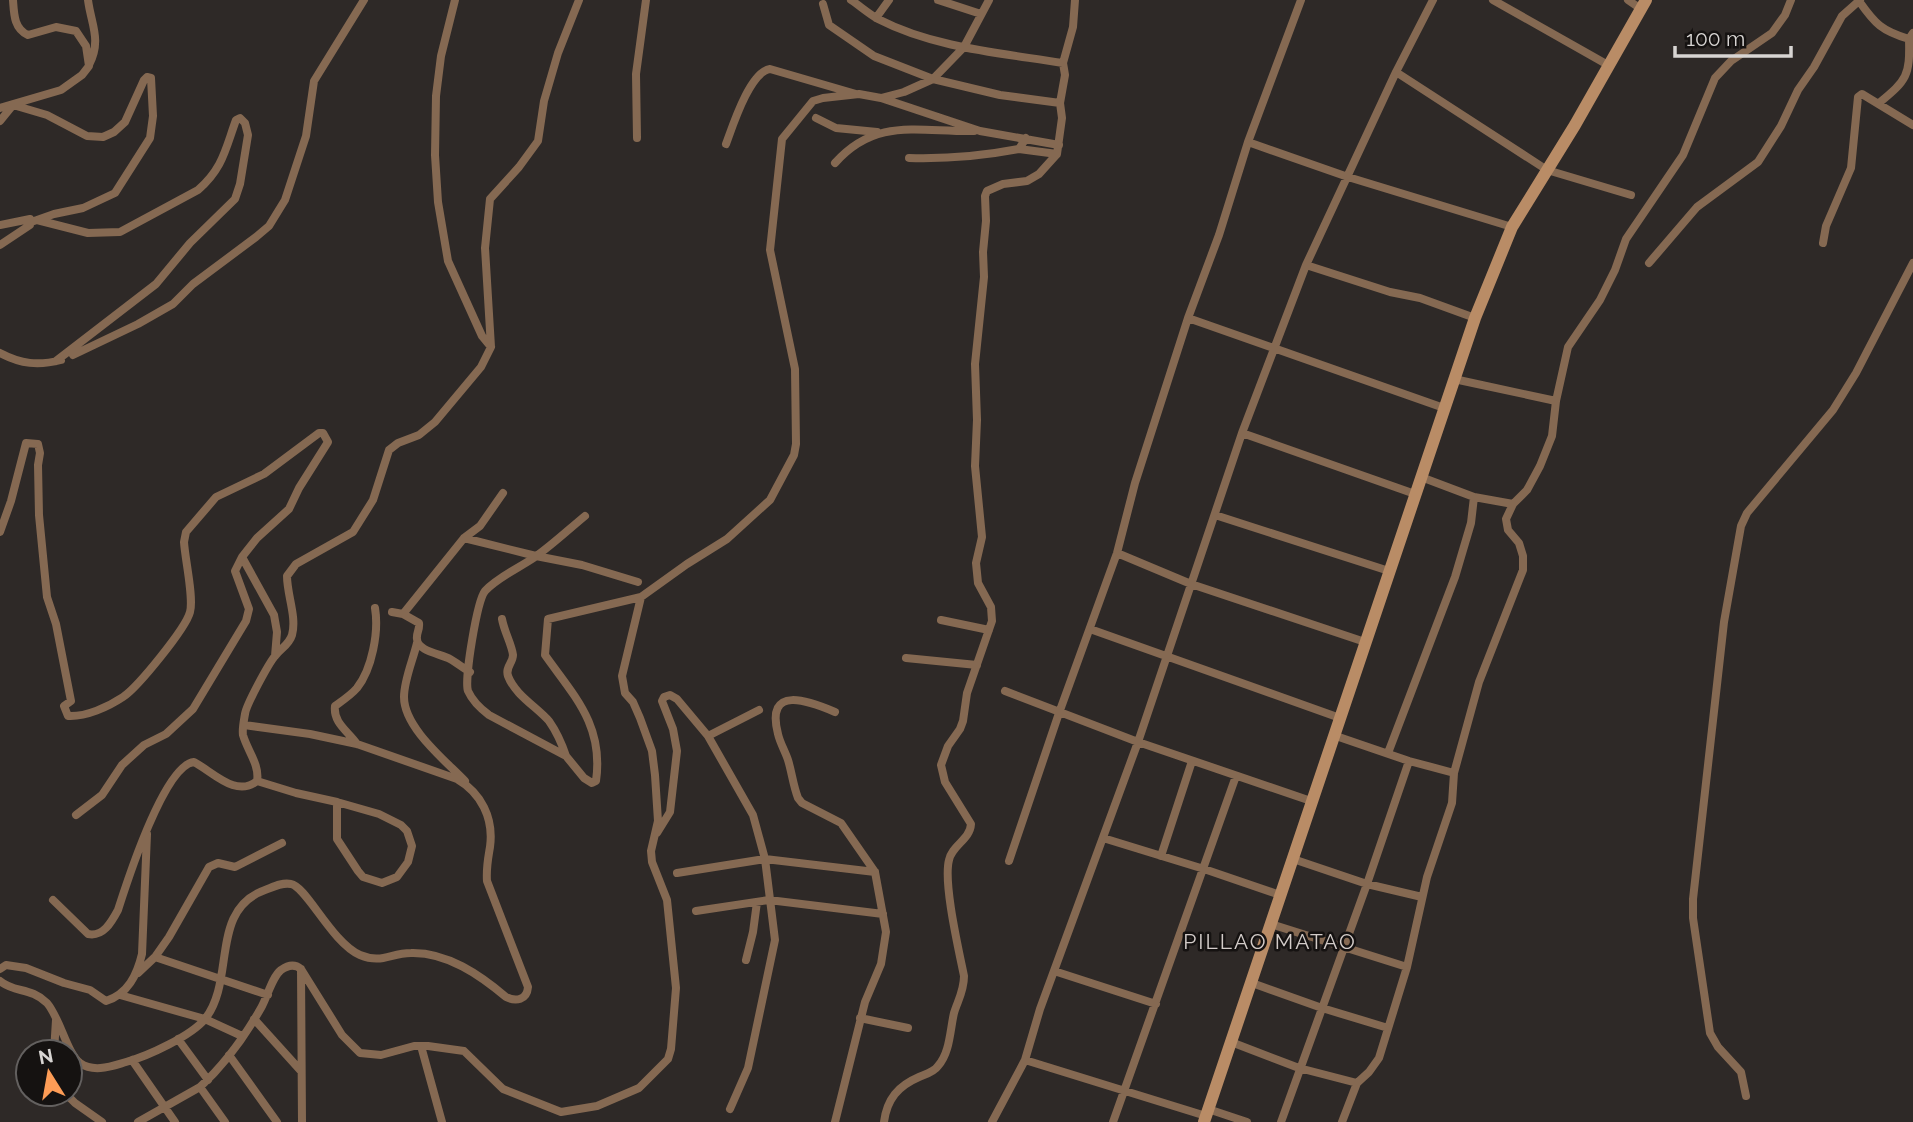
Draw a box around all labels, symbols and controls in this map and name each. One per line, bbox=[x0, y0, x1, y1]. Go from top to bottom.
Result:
scale bar bbox=[1675, 14, 1790, 58]
text: 100 m bbox=[1686, 26, 1745, 51]
district label: PILLAO MATAO bbox=[1183, 929, 1357, 954]
north arrow bbox=[14, 1038, 84, 1108]
text: N bbox=[37, 1044, 55, 1068]

